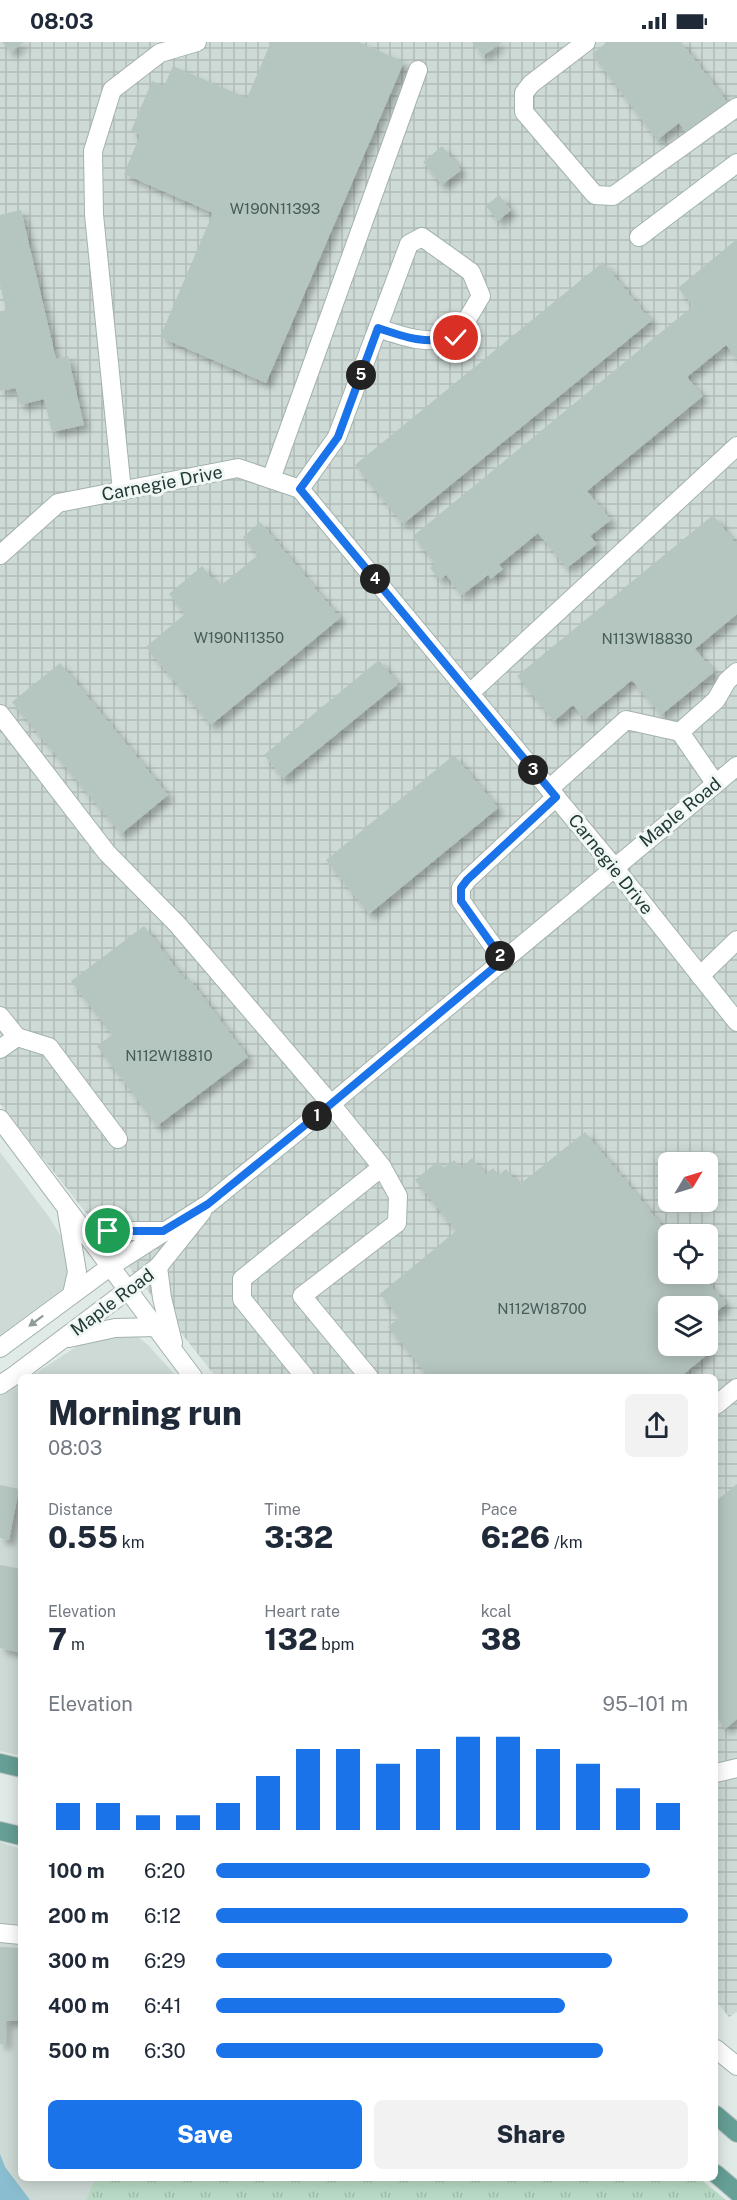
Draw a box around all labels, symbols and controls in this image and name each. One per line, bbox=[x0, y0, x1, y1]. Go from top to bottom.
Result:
text: 08:03 bbox=[30, 8, 94, 34]
house number: W190N11393 bbox=[230, 200, 320, 217]
pin bbox=[430, 312, 481, 363]
icon: check bbox=[439, 321, 472, 354]
pin: 5 bbox=[346, 360, 376, 390]
text: 5 bbox=[356, 365, 366, 384]
street label: Carnegie Drive bbox=[100, 461, 224, 505]
pin: 4 bbox=[360, 564, 390, 594]
text: 4 bbox=[370, 569, 380, 588]
house number: W190N11350 bbox=[194, 629, 284, 646]
house number: N113W18830 bbox=[601, 630, 693, 647]
pin: 3 bbox=[518, 755, 548, 785]
text: 3 bbox=[528, 760, 538, 779]
street label: Maple Road bbox=[635, 773, 725, 851]
street label: Carnegie Drive bbox=[564, 810, 658, 918]
pin: 2 bbox=[485, 941, 515, 971]
text: 2 bbox=[495, 946, 505, 965]
house number: N112W18810 bbox=[125, 1047, 213, 1064]
pin: 1 bbox=[302, 1101, 332, 1131]
text: 1 bbox=[314, 1106, 320, 1125]
north arrow bbox=[658, 1152, 718, 1212]
map controls bbox=[658, 1152, 718, 1356]
pin bbox=[82, 1205, 133, 1256]
icon: arrive bbox=[91, 1214, 124, 1247]
button: locate bbox=[658, 1224, 718, 1284]
street label: Maple Road bbox=[66, 1264, 158, 1340]
button: layers bbox=[658, 1296, 718, 1356]
house number: N112W18700 bbox=[497, 1300, 587, 1317]
one-way arrow bbox=[29, 1315, 44, 1327]
text: Morning run bbox=[48, 1394, 242, 1432]
button: share bbox=[625, 1394, 688, 1457]
text: 08:03 bbox=[48, 1436, 102, 1460]
text: Distance bbox=[48, 1500, 113, 1519]
text: Time bbox=[264, 1500, 301, 1519]
text: Pace bbox=[481, 1500, 517, 1519]
text: 0.55 bbox=[48, 1519, 118, 1555]
text: 3:32 bbox=[264, 1519, 333, 1555]
text: 6:26 bbox=[481, 1519, 550, 1555]
text: km bbox=[118, 1533, 145, 1552]
text: /km bbox=[550, 1533, 583, 1552]
text: Elevation bbox=[48, 1602, 116, 1621]
text: Heart rate bbox=[264, 1602, 340, 1621]
text: kcal bbox=[481, 1602, 512, 1621]
text: 7 bbox=[48, 1621, 67, 1657]
text: 132 bbox=[264, 1621, 317, 1657]
text: 38 bbox=[481, 1621, 521, 1657]
text: m bbox=[67, 1635, 85, 1654]
text: bpm bbox=[317, 1635, 354, 1654]
text: Elevation bbox=[48, 1692, 133, 1716]
text: 95–101 m bbox=[602, 1692, 688, 1716]
text: 100 m bbox=[48, 1859, 105, 1883]
text: 6:20 bbox=[144, 1859, 186, 1883]
text: 200 m bbox=[48, 1904, 109, 1928]
text: 6:12 bbox=[144, 1904, 181, 1928]
text: 300 m bbox=[48, 1949, 109, 1973]
text: 6:29 bbox=[144, 1949, 186, 1973]
text: 400 m bbox=[48, 1994, 109, 2018]
text: 6:41 bbox=[144, 1994, 182, 2018]
text: 500 m bbox=[48, 2039, 110, 2063]
text: 6:30 bbox=[144, 2039, 186, 2063]
button: Save bbox=[48, 2100, 362, 2169]
button: Share bbox=[374, 2100, 688, 2169]

